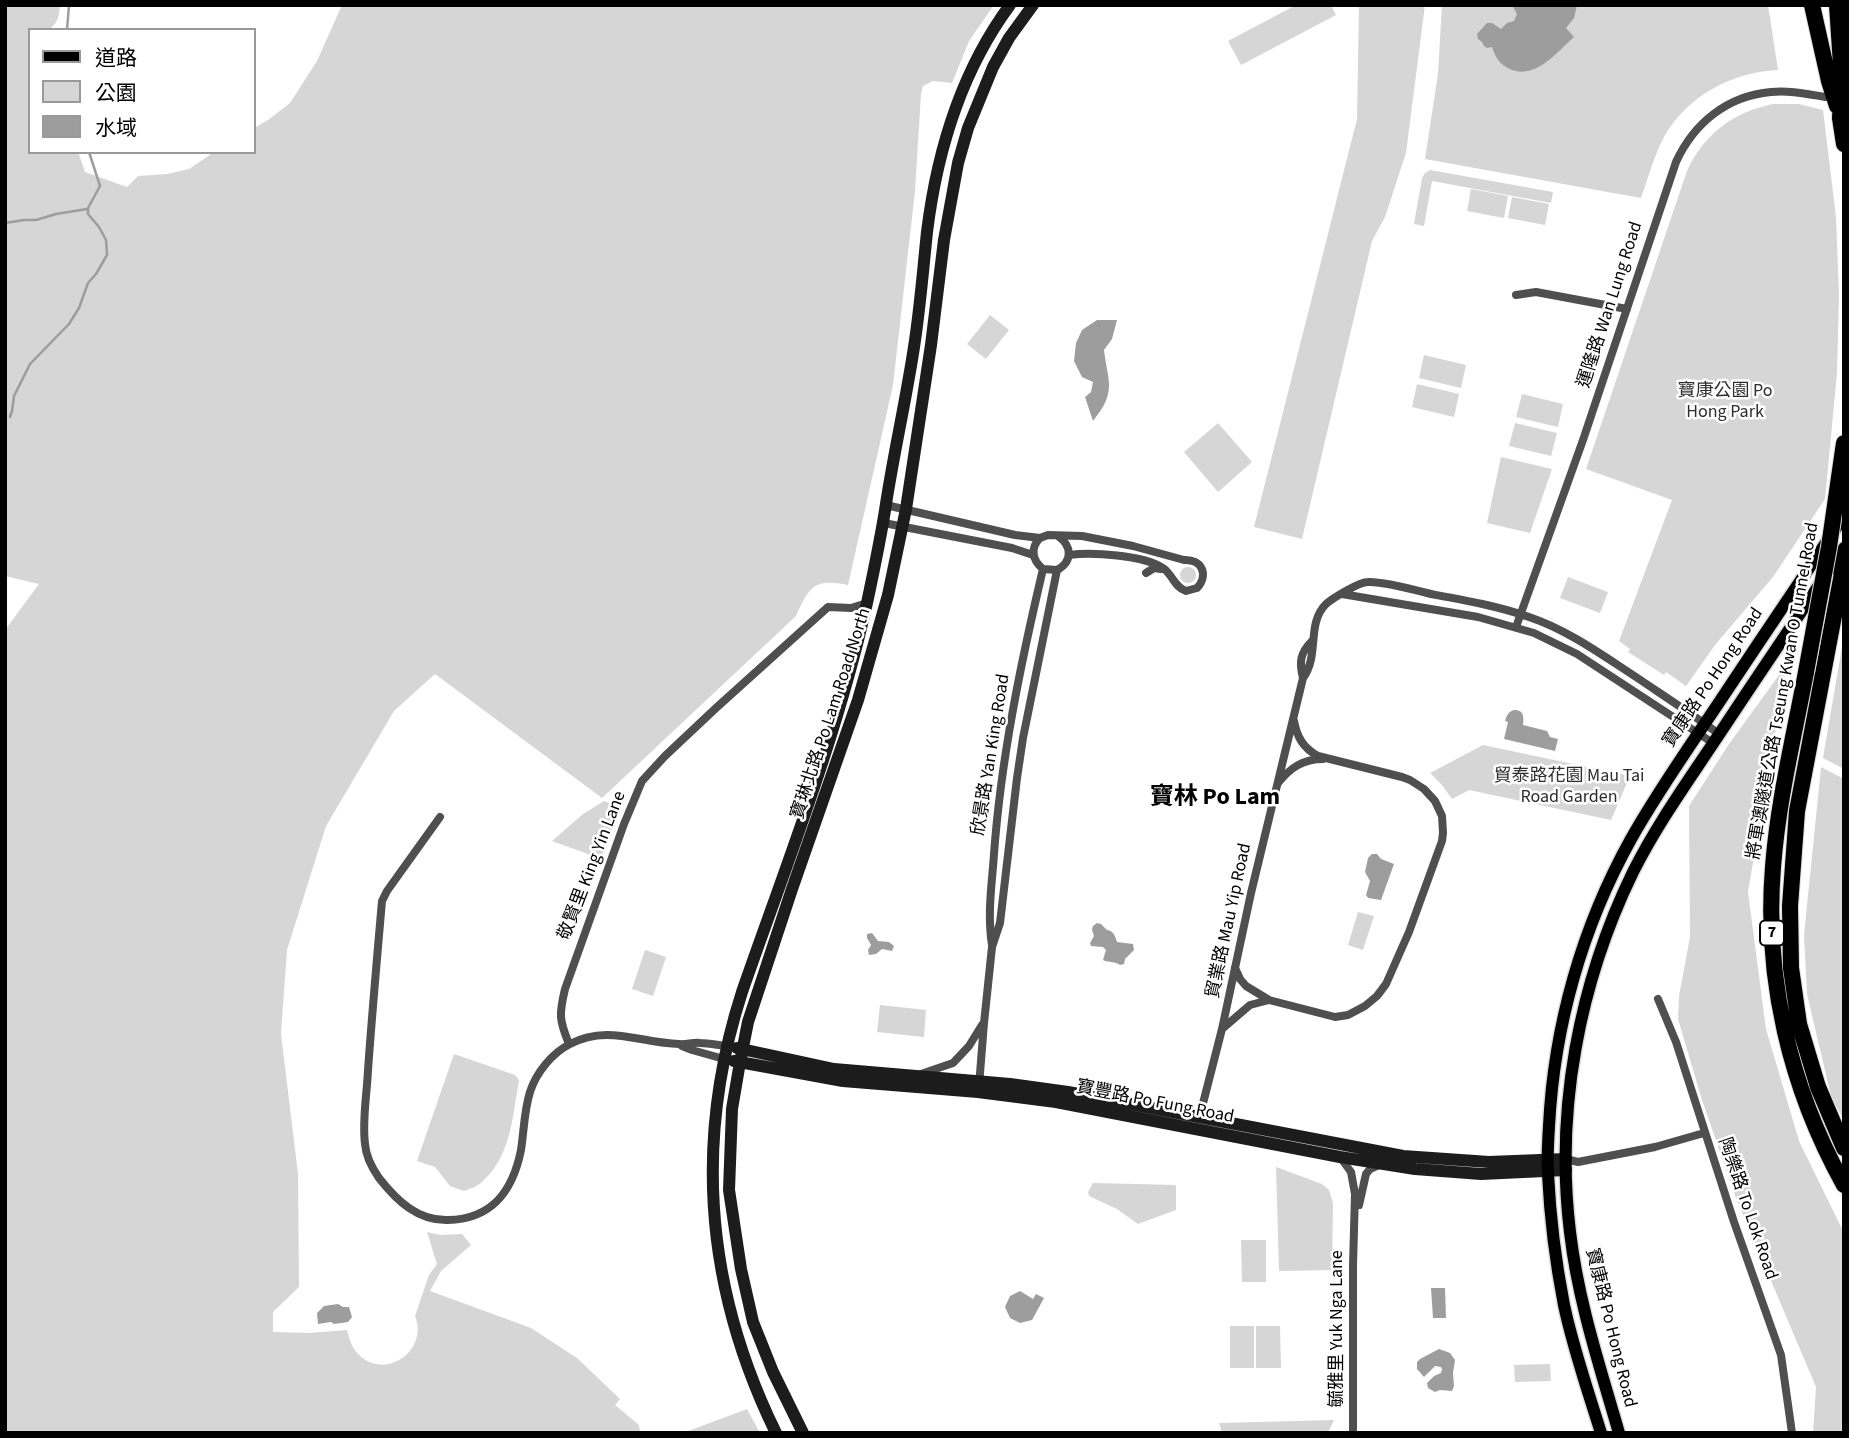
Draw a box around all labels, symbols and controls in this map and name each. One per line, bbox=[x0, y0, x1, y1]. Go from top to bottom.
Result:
legend bbox=[28, 28, 256, 154]
text: 道路 bbox=[95, 43, 137, 73]
text: 公園 bbox=[95, 78, 137, 108]
text: 水域 bbox=[95, 113, 137, 143]
street label: 運隆路 Wan Lung Road bbox=[1574, 219, 1648, 391]
park label: 寶康公園 Po Hong Park bbox=[1677, 381, 1773, 424]
street label: 將軍澳隧道公路 Tseung Kwan O Tunnel Road bbox=[1744, 521, 1824, 861]
street label: 寶康路 Po Hong Road bbox=[1659, 604, 1769, 752]
street label: 寶琳北路 Po Lam Road North bbox=[788, 606, 876, 822]
street label: 欣景路 Yan King Road bbox=[969, 673, 1015, 837]
park label: 貿泰路花園 Mau Tai Road Garden bbox=[1494, 766, 1644, 808]
district label: 寶林 Po Lam bbox=[1150, 785, 1280, 813]
street label: 敬賢里 King Yin Lane bbox=[555, 788, 631, 944]
street label: 貿業路 Mau Yip Road bbox=[1203, 841, 1257, 1001]
road number: 7 bbox=[1760, 920, 1784, 945]
street label: 寶豐路 Po Fung Road bbox=[1074, 1077, 1236, 1129]
street label: 陶樂路 To Lok Road bbox=[1713, 1135, 1781, 1283]
street label: 寶康路 Po Hong Road bbox=[1580, 1246, 1640, 1410]
street label: 毓雅里 Yuk Nga Lane bbox=[1327, 1250, 1349, 1408]

